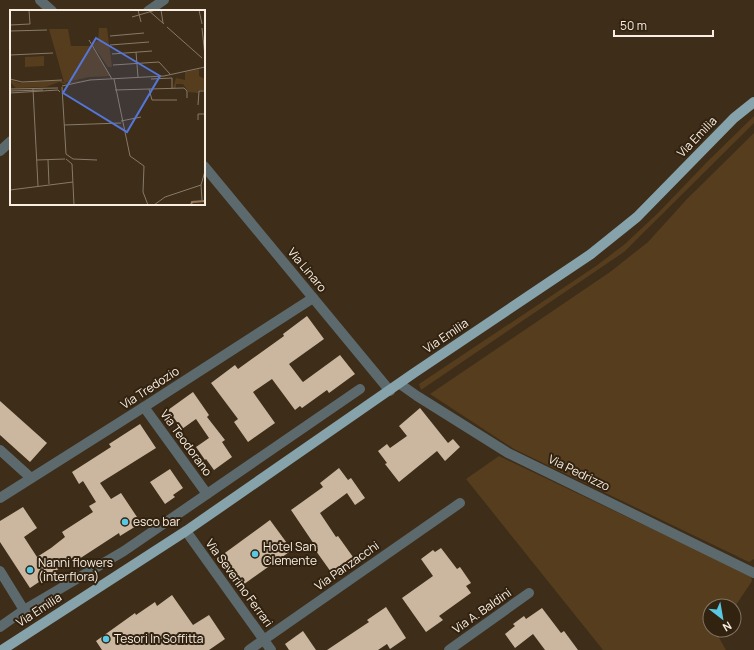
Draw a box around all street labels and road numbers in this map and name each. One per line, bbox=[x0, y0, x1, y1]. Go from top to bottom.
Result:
street label: Via Emilia bbox=[673, 112, 720, 161]
street label: Via Linaro bbox=[284, 244, 331, 295]
street label: Via Emilia bbox=[420, 314, 472, 357]
street label: Via Tredozio bbox=[117, 362, 182, 413]
street label: Via Teodorano bbox=[157, 406, 216, 479]
street label: Via Pedrizzo bbox=[546, 450, 613, 495]
street label: Via Severino Ferrari bbox=[202, 535, 277, 630]
street label: Via Panzacchi bbox=[311, 537, 382, 594]
street label: Via A. Baldini bbox=[449, 584, 515, 637]
street label: Via Emilia bbox=[13, 589, 65, 631]

